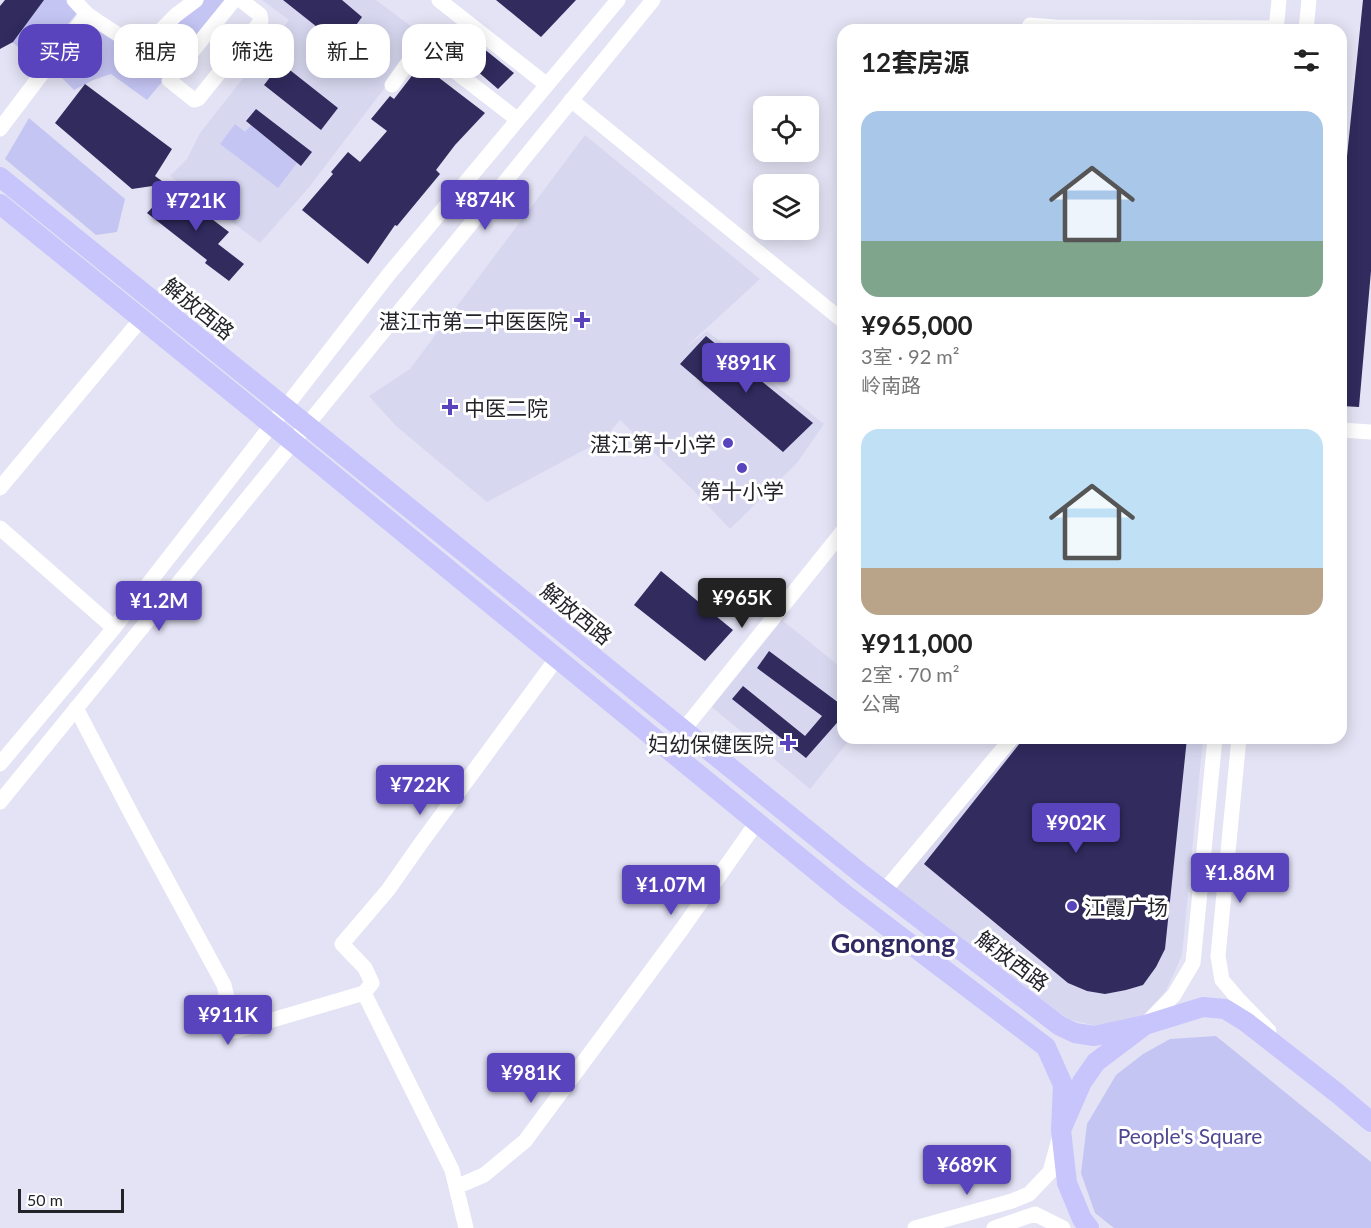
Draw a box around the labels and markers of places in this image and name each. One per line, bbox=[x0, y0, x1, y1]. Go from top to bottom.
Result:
pin: ¥874K bbox=[443, 180, 527, 231]
pin: ¥721K bbox=[154, 181, 238, 232]
place label: 湛江市第二中医医院 bbox=[379, 308, 568, 333]
marker: 湛江市第二中医医院 bbox=[573, 311, 591, 329]
pin: ¥891K bbox=[704, 343, 788, 394]
place label: 中医二院 bbox=[464, 395, 548, 420]
marker: 中医二院 bbox=[441, 398, 459, 416]
place label: 湛江第十小学 bbox=[590, 431, 716, 456]
marker: 湛江第十小学 bbox=[721, 436, 735, 450]
marker: 第十小学 bbox=[735, 461, 749, 475]
place label: 第十小学 bbox=[700, 478, 784, 503]
pin: ¥965K bbox=[700, 578, 784, 629]
pin: ¥1.2M bbox=[117, 581, 201, 632]
place label: 妇幼保健医院 bbox=[648, 731, 774, 756]
marker: 妇幼保健医院 bbox=[779, 734, 797, 752]
pin: ¥722K bbox=[378, 765, 462, 816]
pin: ¥902K bbox=[1034, 803, 1118, 854]
pin: ¥1.86M bbox=[1191, 853, 1289, 904]
pin: ¥1.07M bbox=[622, 865, 720, 916]
place label: 江霞广场 bbox=[1084, 894, 1168, 919]
marker: 江霞广场 bbox=[1065, 899, 1079, 913]
pin: ¥911K bbox=[186, 995, 270, 1046]
pin: ¥981K bbox=[489, 1053, 573, 1104]
pin: ¥689K bbox=[925, 1145, 1009, 1196]

